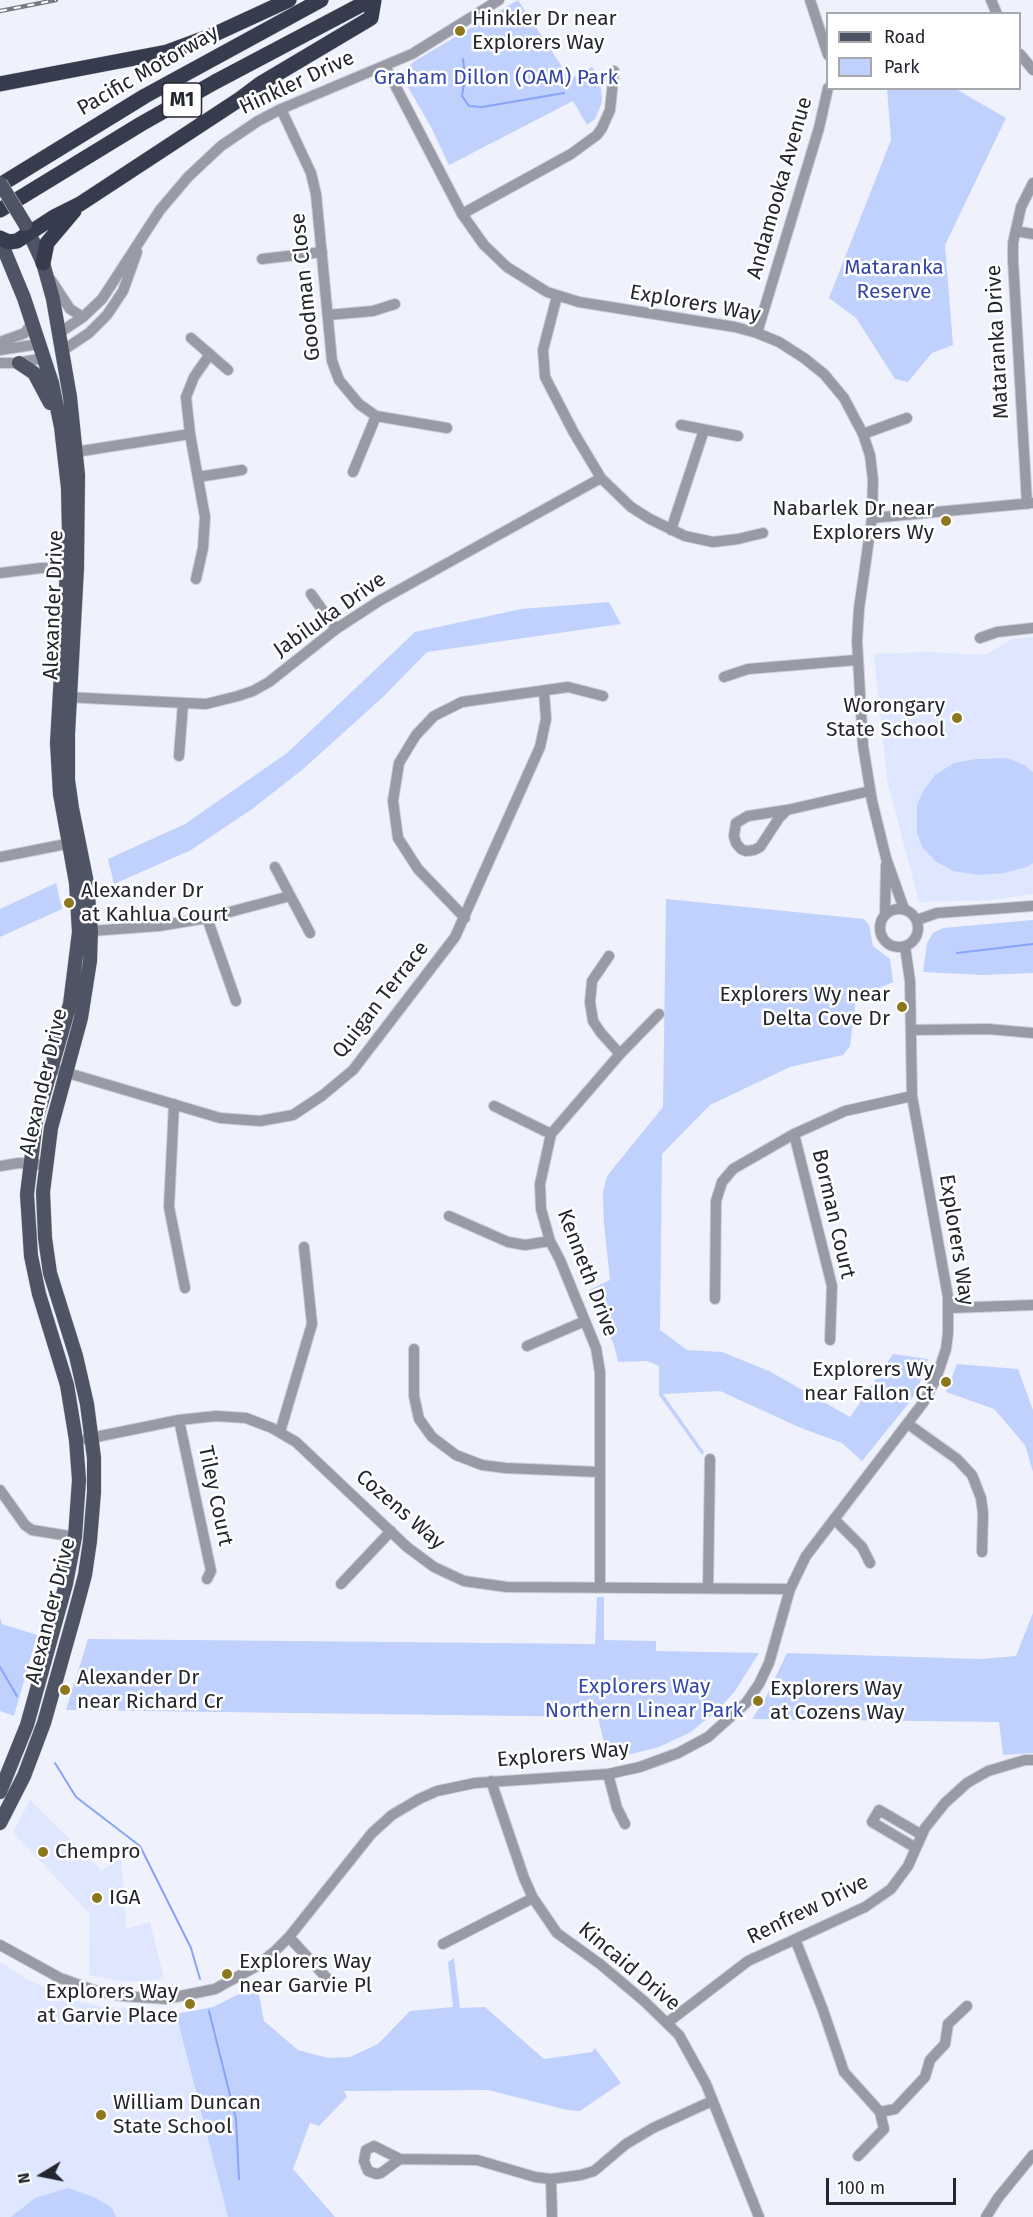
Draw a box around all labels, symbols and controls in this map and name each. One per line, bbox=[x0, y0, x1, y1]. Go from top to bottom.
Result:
place label: Hinkler Dr near Explorers Way bbox=[472, 6, 617, 56]
legend bbox=[826, 12, 1021, 90]
street label: Pacific Motorway bbox=[73, 20, 223, 122]
marker: Hinkler Dr near Explorers Way bbox=[453, 24, 467, 38]
text: Road bbox=[884, 26, 926, 48]
street label: Hinkler Drive bbox=[236, 45, 358, 121]
text: Park bbox=[884, 56, 919, 78]
park label: Graham Dillon (OAM) Park bbox=[374, 65, 618, 91]
road number: M1 bbox=[162, 83, 201, 117]
street label: Andamooka Avenue bbox=[742, 94, 818, 282]
street label: Goodman Close bbox=[286, 212, 326, 362]
park label: Mataranka Reserve bbox=[844, 255, 944, 305]
street label: Mataranka Drive bbox=[981, 264, 1015, 420]
street label: Explorers Way bbox=[628, 280, 762, 328]
place label: Nabarlek Dr near Explorers Wy bbox=[772, 496, 934, 546]
marker: Nabarlek Dr near Explorers Wy bbox=[939, 514, 953, 528]
street label: Alexander Drive bbox=[39, 530, 69, 680]
street label: Jabiluka Drive bbox=[269, 567, 391, 663]
place label: Worongary State School bbox=[826, 693, 945, 743]
marker: Worongary State School bbox=[950, 711, 964, 725]
place label: Alexander Dr at Kahlua Court bbox=[81, 878, 228, 928]
marker: Alexander Dr at Kahlua Court bbox=[62, 896, 76, 910]
street label: Quigan Terrace bbox=[327, 936, 435, 1064]
place label: Explorers Wy near Delta Cove Dr bbox=[719, 982, 890, 1032]
marker: Explorers Wy near Delta Cove Dr bbox=[895, 1000, 909, 1014]
street label: Alexander Drive bbox=[15, 1006, 73, 1158]
street label: Borman Court bbox=[806, 1147, 860, 1281]
street label: Explorers Way bbox=[933, 1173, 979, 1307]
street label: Kenneth Drive bbox=[551, 1206, 623, 1340]
place label: Explorers Wy near Fallon Ct bbox=[804, 1357, 934, 1407]
marker: Explorers Wy near Fallon Ct bbox=[939, 1375, 953, 1389]
street label: Tiley Court bbox=[192, 1444, 238, 1548]
street label: Cozens Way bbox=[350, 1464, 450, 1556]
street label: Alexander Drive bbox=[21, 1535, 81, 1687]
place label: Alexander Dr near Richard Cr bbox=[77, 1665, 223, 1715]
park label: Explorers Way Northern Linear Park bbox=[545, 1674, 743, 1724]
place label: Explorers Way at Cozens Way bbox=[770, 1676, 904, 1726]
marker: Alexander Dr near Richard Cr bbox=[58, 1683, 72, 1697]
marker: Explorers Way at Cozens Way bbox=[751, 1694, 765, 1708]
street label: Explorers Way bbox=[496, 1737, 630, 1773]
place label: Chempro bbox=[55, 1839, 141, 1865]
marker: Chempro bbox=[36, 1845, 50, 1859]
street label: Renfrew Drive bbox=[743, 1870, 873, 1950]
place label: IGA bbox=[109, 1885, 140, 1911]
marker: IGA bbox=[90, 1891, 104, 1905]
street label: Kincaid Drive bbox=[573, 1917, 685, 2017]
place label: Explorers Way near Garvie Pl bbox=[239, 1949, 372, 1999]
marker: Explorers Way near Garvie Pl bbox=[220, 1967, 234, 1981]
place label: Explorers Way at Garvie Place bbox=[37, 1979, 178, 2029]
marker: Explorers Way at Garvie Place bbox=[183, 1997, 197, 2011]
place label: William Duncan State School bbox=[113, 2090, 261, 2140]
marker: William Duncan State School bbox=[94, 2108, 108, 2122]
north arrow bbox=[12, 2145, 72, 2205]
scale bar bbox=[829, 2166, 960, 2204]
text: N bbox=[14, 2171, 34, 2185]
text: 100 m bbox=[837, 2177, 885, 2199]

